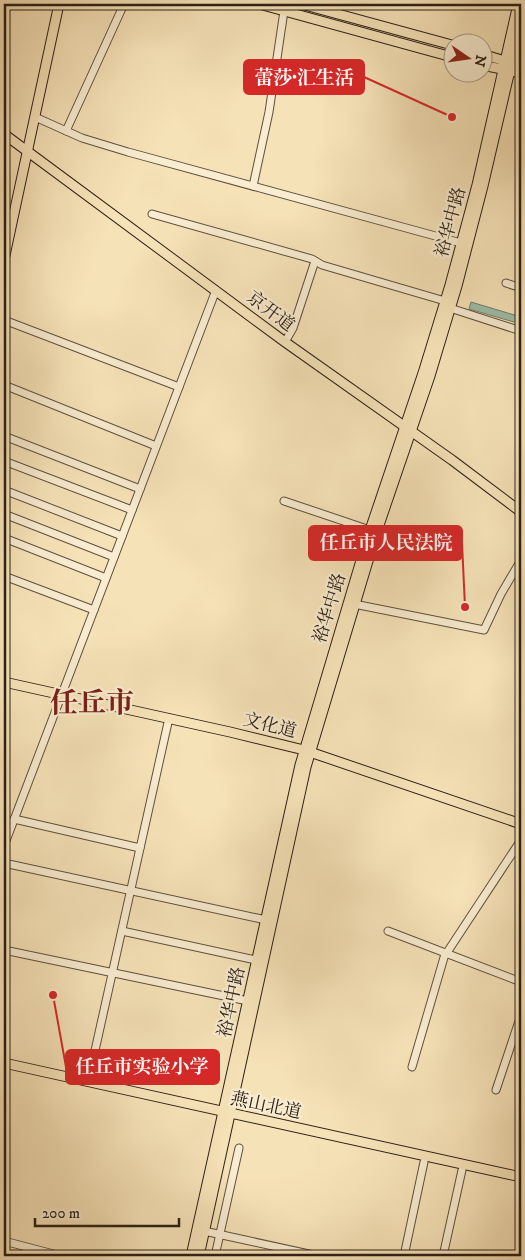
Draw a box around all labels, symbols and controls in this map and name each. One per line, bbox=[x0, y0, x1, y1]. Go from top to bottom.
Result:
north arrow bbox=[442, 32, 492, 82]
text: N bbox=[470, 53, 490, 69]
callout: 蕾莎·汇生活 bbox=[244, 60, 364, 94]
text: 蕾莎·汇生活 bbox=[254, 67, 354, 90]
street label: 裕华中路 bbox=[431, 185, 471, 260]
street label: 京开道 bbox=[242, 287, 299, 337]
callout: 任丘市人民法院 bbox=[309, 526, 462, 560]
text: 任丘市人民法院 bbox=[319, 532, 453, 555]
street label: 裕华中路 bbox=[309, 571, 351, 646]
district label: 任丘市 bbox=[50, 686, 134, 721]
street label: 文化道 bbox=[241, 709, 299, 743]
street label: 裕华中路 bbox=[214, 965, 250, 1040]
callout: 任丘市实验小学 bbox=[66, 1050, 219, 1084]
text: 任丘市实验小学 bbox=[75, 1056, 209, 1079]
street label: 燕山北道 bbox=[228, 1088, 303, 1124]
scale bar bbox=[35, 1195, 179, 1227]
text: 200 m bbox=[42, 1204, 80, 1223]

